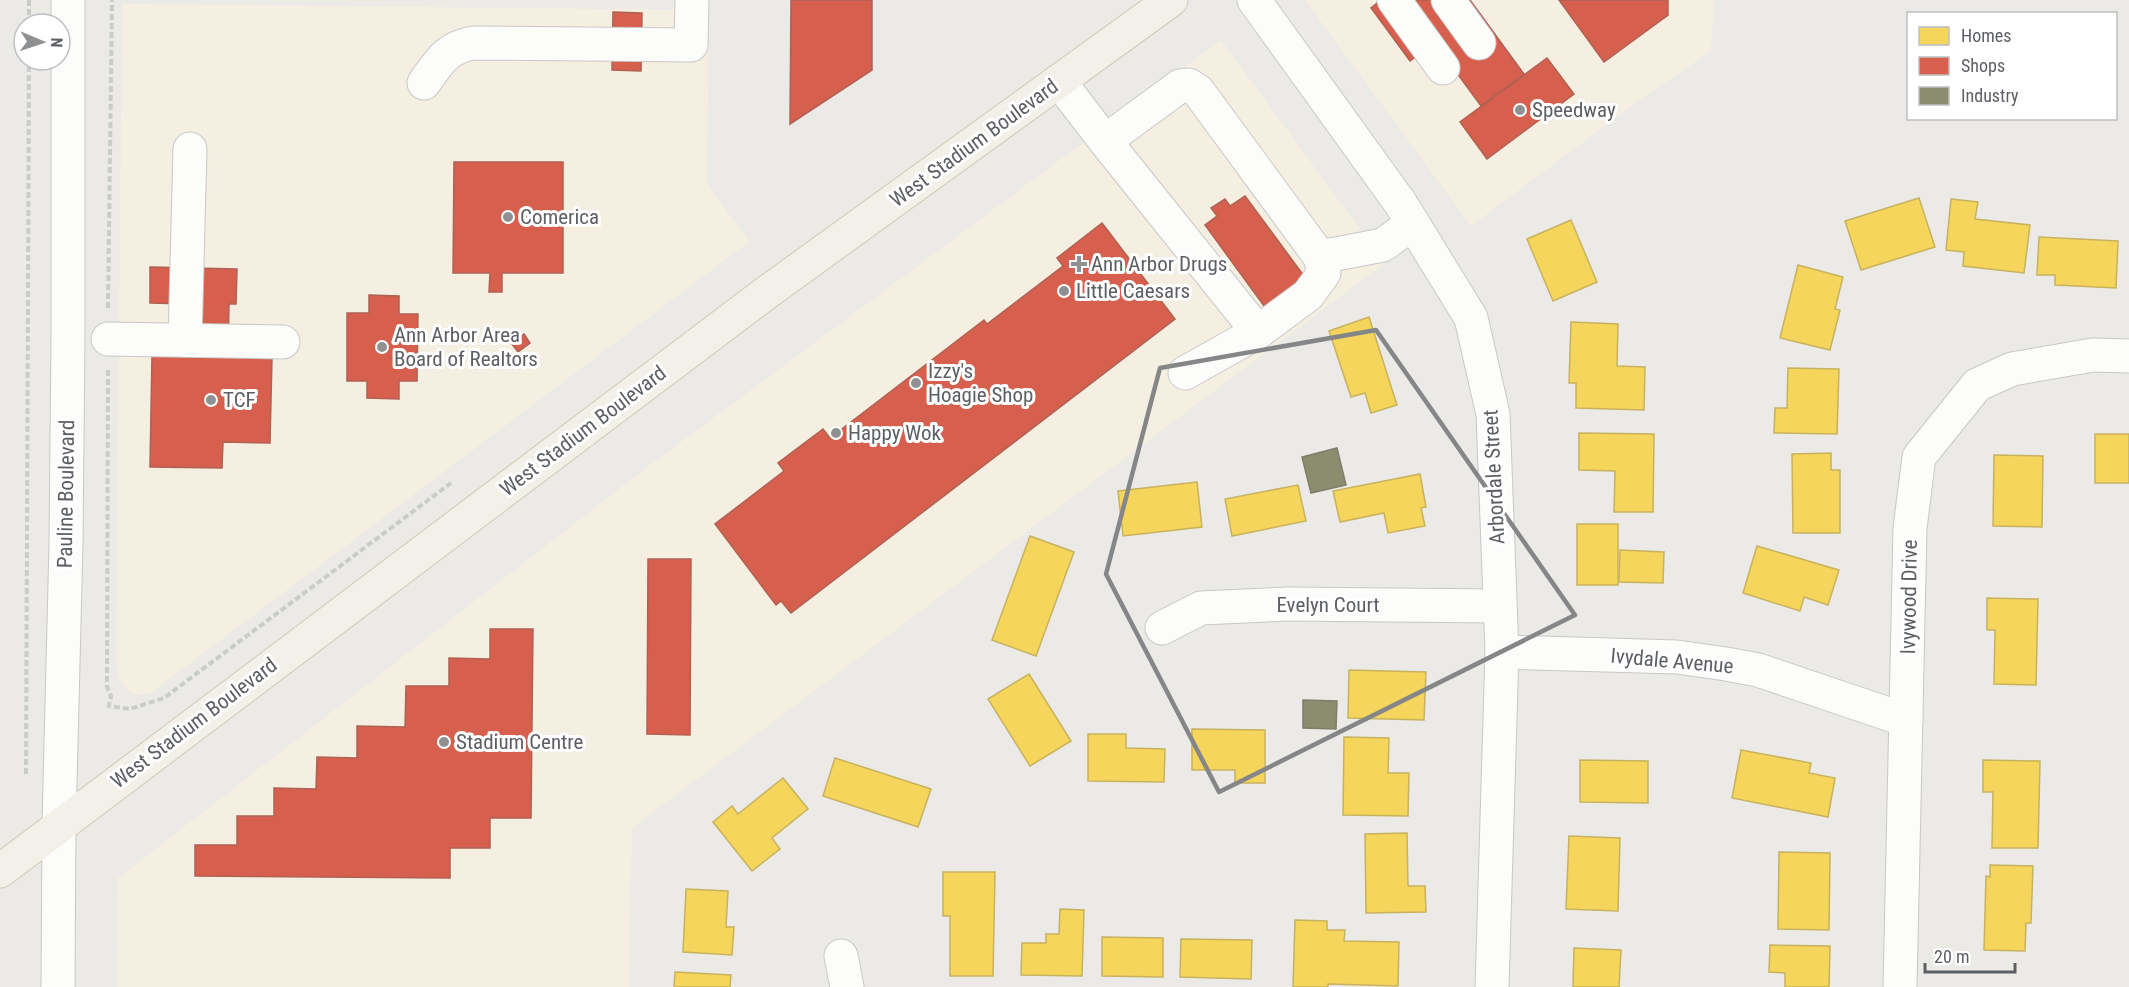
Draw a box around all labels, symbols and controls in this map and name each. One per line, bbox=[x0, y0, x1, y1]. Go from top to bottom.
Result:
north arrow bbox=[12, 12, 72, 72]
legend bbox=[1907, 12, 2117, 120]
text: Homes bbox=[1961, 25, 2011, 46]
text: N bbox=[47, 37, 66, 48]
text: Shops bbox=[1961, 55, 2005, 76]
street label: West Stadium Boulevard bbox=[885, 74, 1063, 212]
text: Industry bbox=[1961, 85, 2019, 106]
place label: Speedway bbox=[1532, 98, 1616, 122]
marker: Speedway bbox=[1513, 103, 1527, 117]
place label: Comerica bbox=[520, 205, 599, 229]
marker: Comerica bbox=[501, 210, 515, 224]
place label: Ann Arbor Drugs bbox=[1091, 252, 1227, 276]
marker: Ann Arbor Drugs bbox=[1072, 257, 1086, 271]
place label: Little Caesars bbox=[1076, 279, 1190, 303]
marker: Little Caesars bbox=[1057, 284, 1071, 298]
place label: Ann Arbor Area Board of Realtors bbox=[394, 323, 538, 371]
marker: Ann Arbor Area Board of Realtors bbox=[375, 340, 389, 354]
place label: Izzy's Hoagie Shop bbox=[928, 359, 1033, 407]
street label: West Stadium Boulevard bbox=[495, 361, 671, 501]
marker: Izzy's Hoagie Shop bbox=[909, 376, 923, 390]
place label: TCF bbox=[223, 388, 256, 412]
marker: TCF bbox=[204, 393, 218, 407]
street label: Arbordale Street bbox=[1478, 409, 1510, 545]
street label: Pauline Boulevard bbox=[53, 420, 79, 568]
place label: Happy Wok bbox=[848, 421, 941, 445]
marker: Happy Wok bbox=[829, 426, 843, 440]
street label: Ivywood Drive bbox=[1896, 539, 1922, 655]
street label: Evelyn Court bbox=[1276, 593, 1380, 617]
street label: Ivydale Avenue bbox=[1610, 644, 1735, 678]
street label: West Stadium Boulevard bbox=[106, 653, 282, 793]
place label: Stadium Centre bbox=[456, 730, 584, 754]
marker: Stadium Centre bbox=[437, 735, 451, 749]
scale bar bbox=[1925, 936, 2015, 974]
text: 20 m bbox=[1934, 946, 1969, 967]

